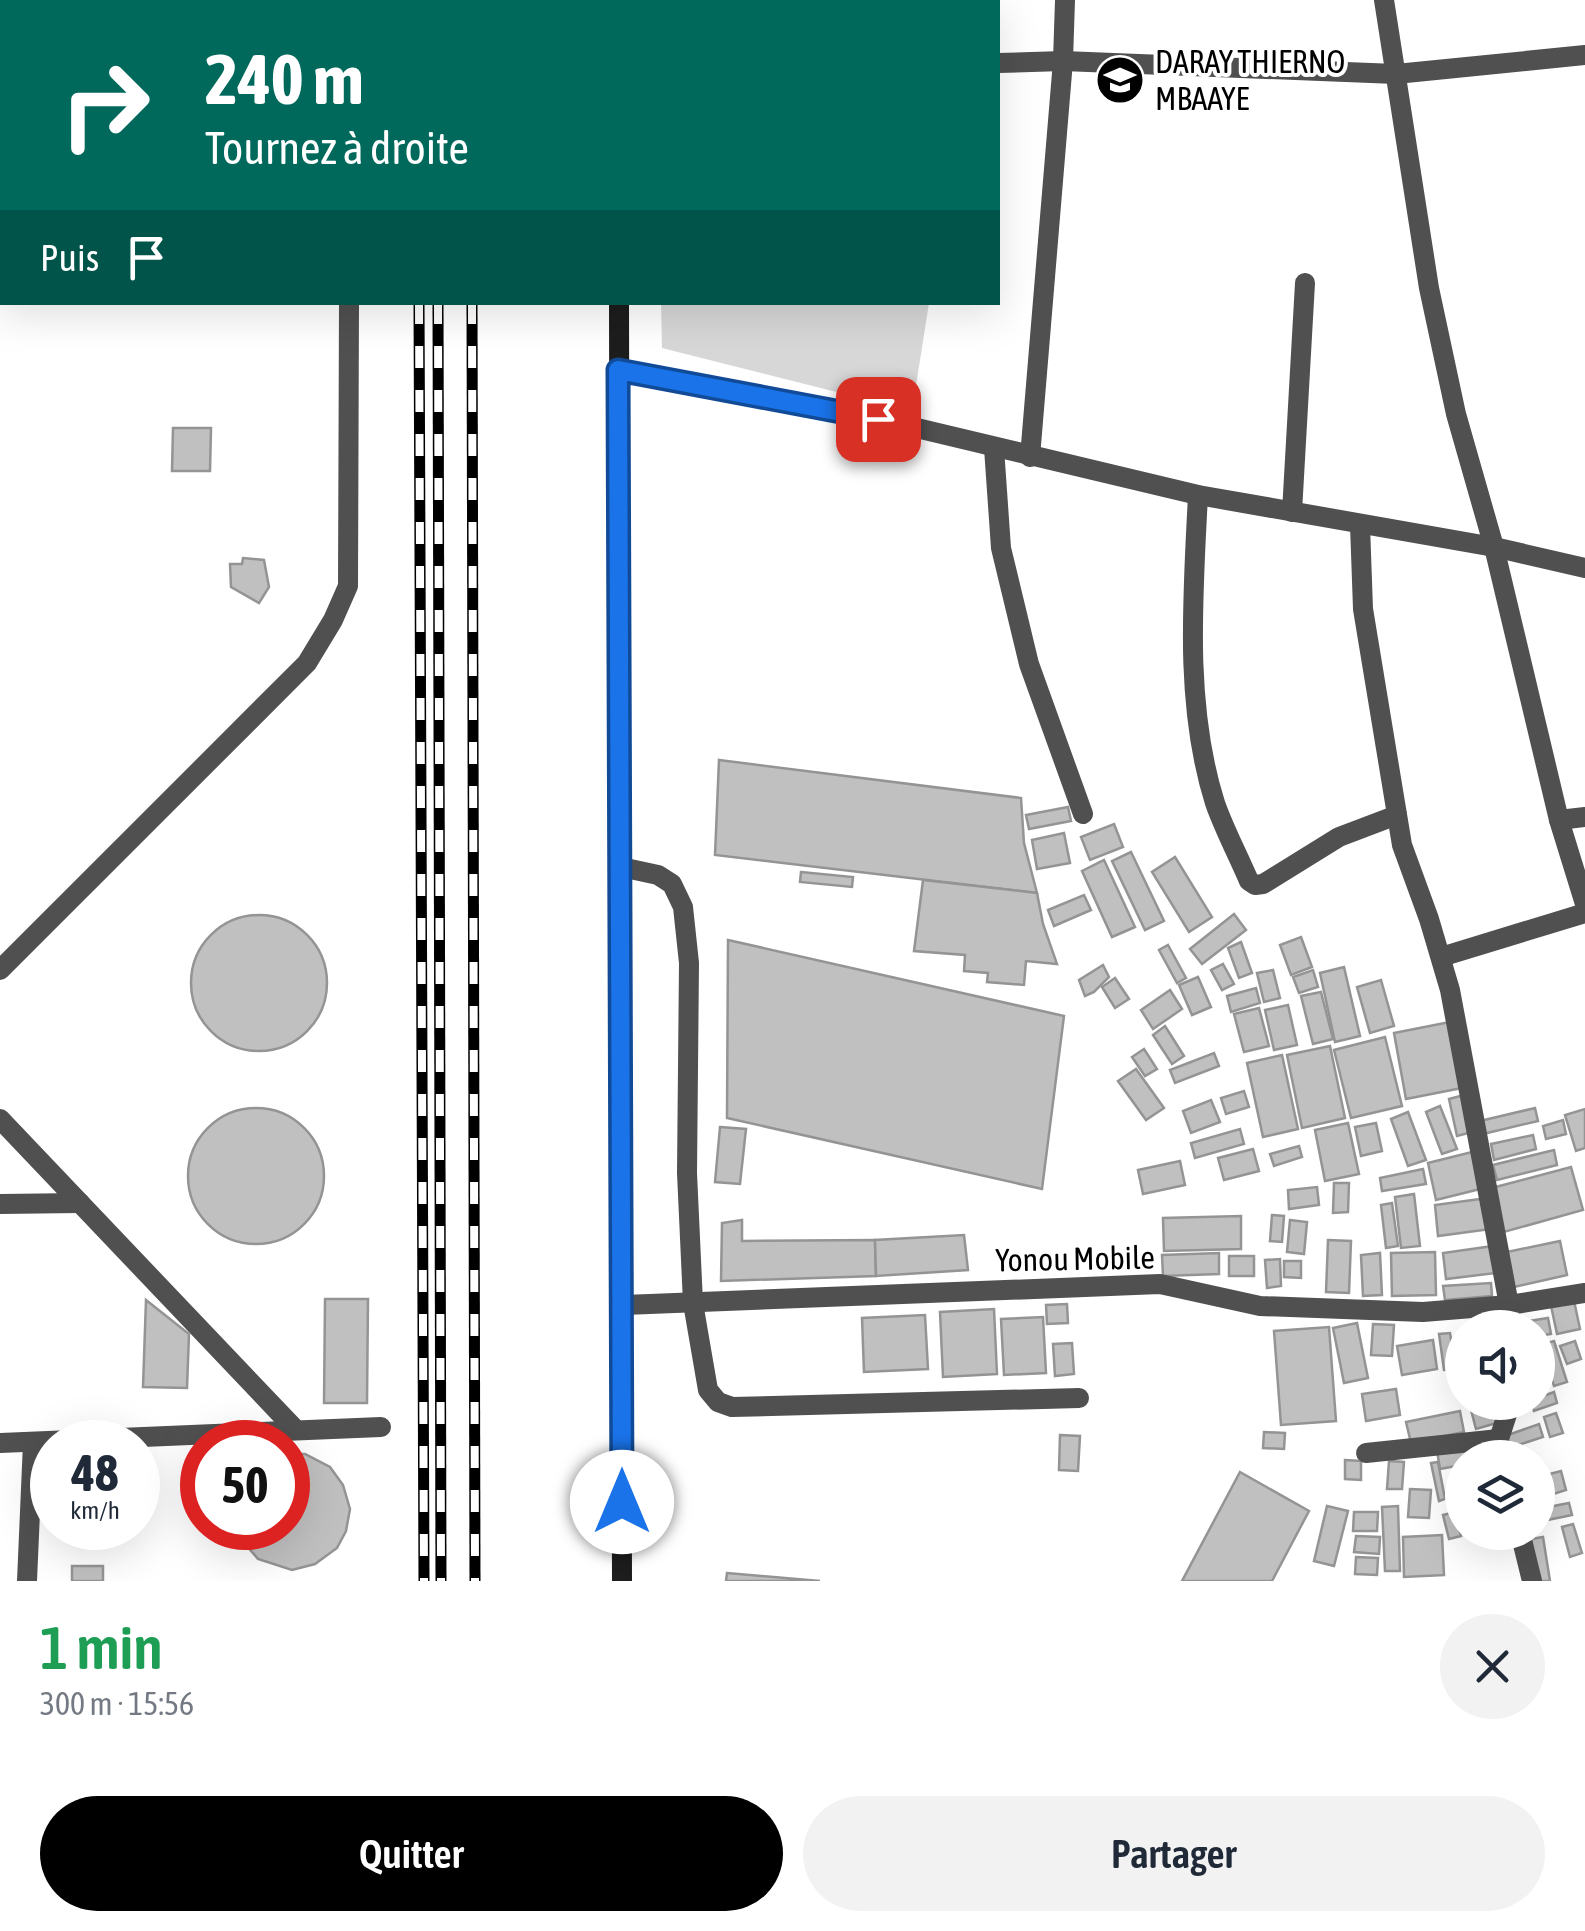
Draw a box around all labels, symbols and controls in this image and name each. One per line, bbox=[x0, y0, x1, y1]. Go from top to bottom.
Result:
text: 240 m bbox=[205, 39, 364, 119]
icon: right bbox=[40, 40, 170, 170]
place label: DARAY THIERNO MBAAYE bbox=[1155, 43, 1345, 117]
school or university icon: DARAY THIERNO MBAAYE bbox=[1094, 54, 1146, 106]
text: Tournez à droite bbox=[205, 122, 469, 174]
icon: arrive bbox=[119, 230, 174, 285]
text: Puis bbox=[40, 236, 99, 279]
pin bbox=[836, 377, 921, 462]
icon: arrive bbox=[851, 392, 906, 447]
street label: Yonou Mobile bbox=[995, 1239, 1155, 1278]
map controls bbox=[1445, 1310, 1555, 1550]
button: sound bbox=[1445, 1310, 1555, 1420]
speed limit sign: 50 bbox=[180, 1420, 310, 1550]
button: layers bbox=[1445, 1440, 1555, 1550]
text: 48 bbox=[71, 1444, 118, 1502]
position arrow bbox=[570, 1450, 674, 1554]
text: km/h bbox=[70, 1496, 120, 1524]
text: 1 min bbox=[40, 1613, 163, 1682]
button: close bbox=[1440, 1614, 1545, 1719]
text: 300 m · 15:56 bbox=[40, 1685, 194, 1722]
button: Quitter bbox=[40, 1796, 783, 1911]
button: Partager bbox=[803, 1796, 1545, 1911]

